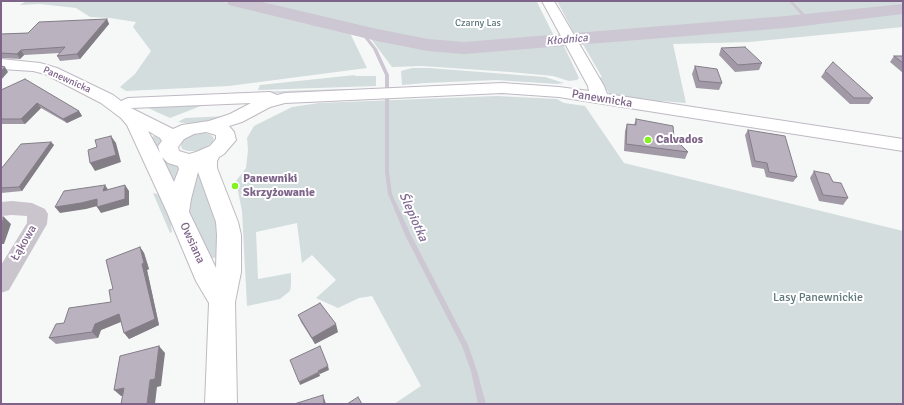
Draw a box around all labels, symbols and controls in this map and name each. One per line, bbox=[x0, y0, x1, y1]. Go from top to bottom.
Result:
park label: Czarny Las bbox=[455, 17, 501, 29]
water label: Kłodnica bbox=[546, 32, 588, 48]
street label: Panewnicka bbox=[41, 64, 93, 96]
street label: Panewnicka bbox=[571, 87, 633, 111]
place label: Calvados bbox=[656, 133, 703, 147]
marker: Calvados bbox=[643, 135, 653, 145]
place label: Panewniki Skrzyżowanie bbox=[243, 172, 315, 200]
marker: Panewniki Skrzyżowanie bbox=[230, 181, 240, 191]
water label: Ślepiotka bbox=[395, 190, 431, 244]
street label: Owsiana bbox=[176, 220, 208, 266]
street label: Łąkowa bbox=[8, 223, 40, 263]
park label: Lasy Panewnickie bbox=[773, 291, 863, 305]

